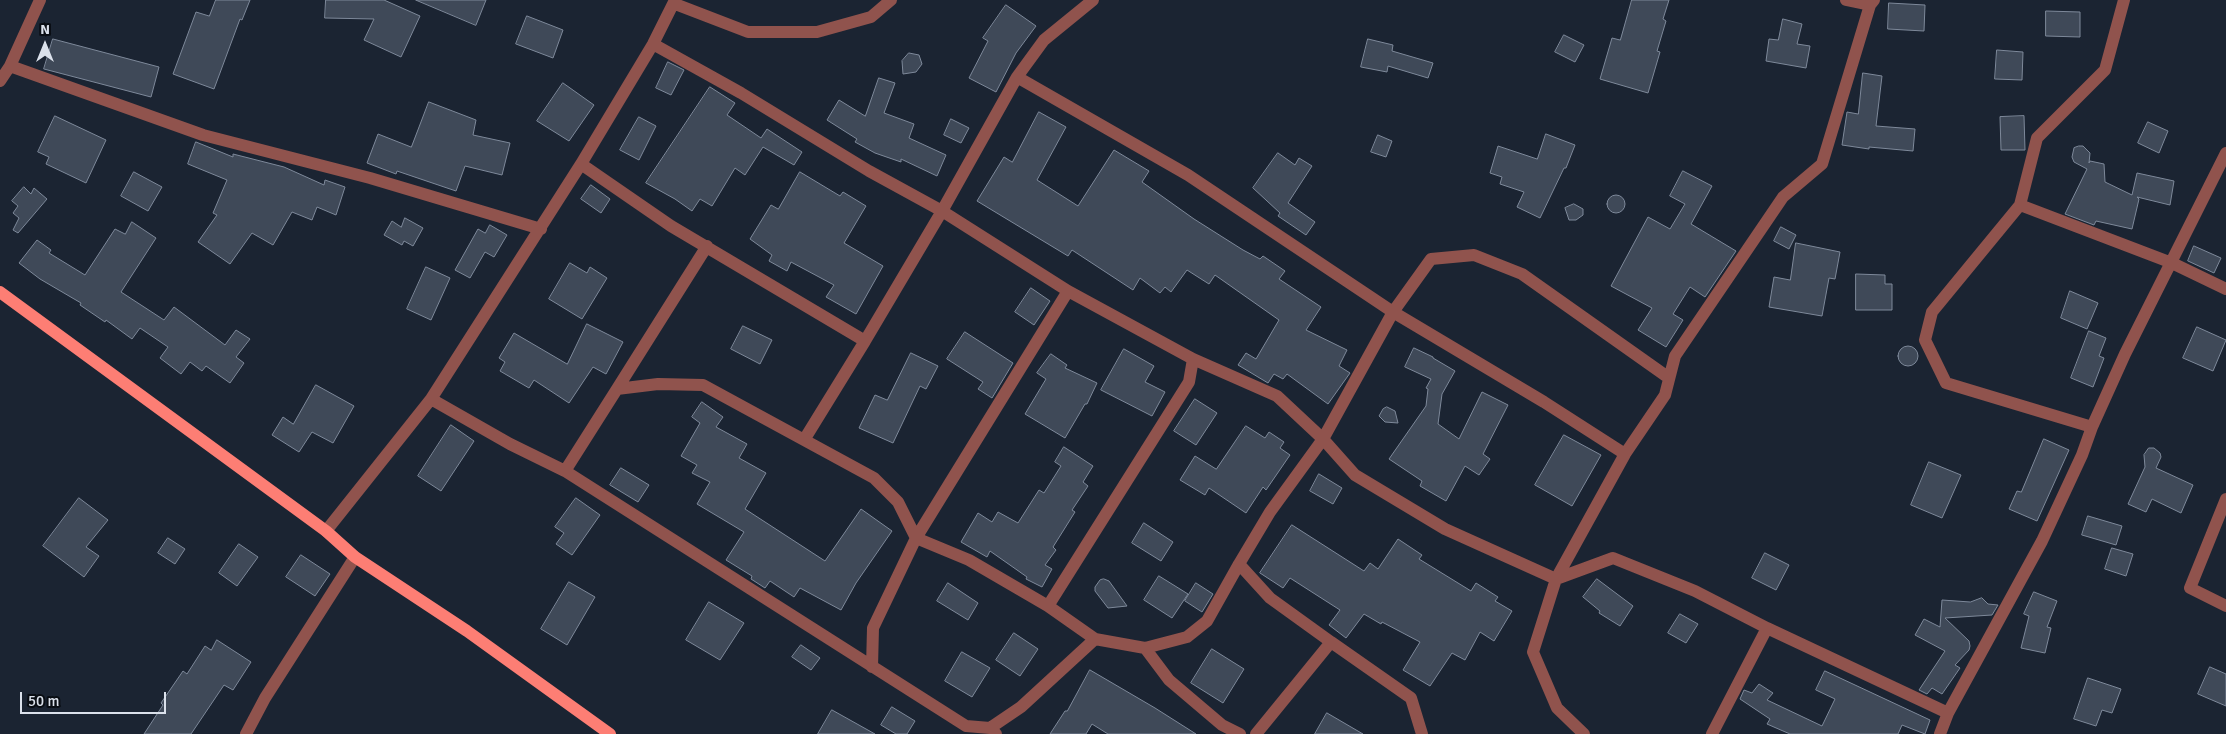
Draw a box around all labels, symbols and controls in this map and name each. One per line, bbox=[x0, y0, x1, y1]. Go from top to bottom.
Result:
north arrow bbox=[20, 20, 70, 70]
text: N bbox=[40, 21, 50, 38]
scale bar bbox=[22, 682, 169, 714]
text: 50 m bbox=[28, 692, 59, 710]

